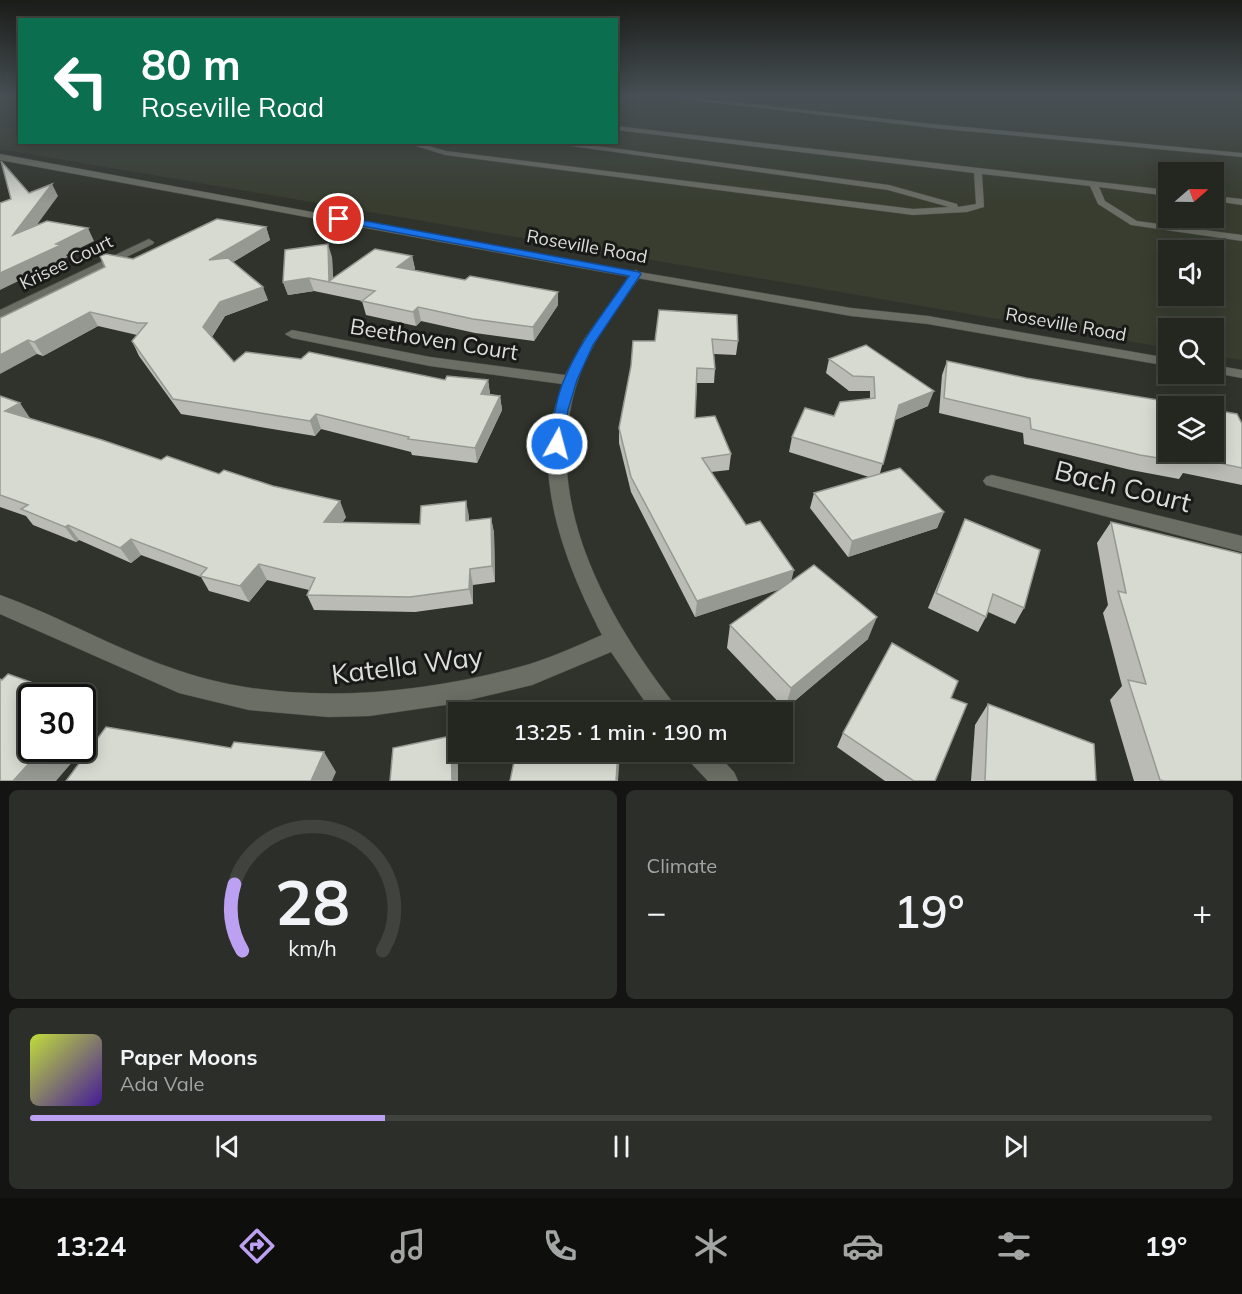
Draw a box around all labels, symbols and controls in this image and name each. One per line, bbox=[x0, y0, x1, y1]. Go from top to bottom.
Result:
text: 80 m bbox=[141, 38, 241, 91]
icon: left bbox=[42, 42, 120, 120]
text: Roseville Road bbox=[141, 90, 324, 124]
north arrow bbox=[1158, 162, 1224, 228]
map controls bbox=[1158, 162, 1224, 462]
pin bbox=[313, 193, 364, 244]
icon: arrive bbox=[322, 202, 355, 235]
street label: Roseville Road bbox=[525, 224, 649, 268]
street label: Krisee Court bbox=[16, 230, 116, 294]
button: sound bbox=[1158, 240, 1224, 306]
street label: Roseville Road bbox=[1004, 302, 1128, 346]
street label: Beethoven Court bbox=[348, 312, 520, 366]
button: search bbox=[1158, 318, 1224, 384]
button: layers bbox=[1158, 396, 1224, 462]
position arrow bbox=[525, 412, 589, 476]
street label: Bach Court bbox=[1051, 453, 1195, 519]
street label: Katella Way bbox=[329, 639, 485, 691]
speed limit sign: 30 bbox=[18, 684, 96, 762]
text: 13:25 · 1 min · 190 m bbox=[513, 718, 728, 746]
text: Climate bbox=[647, 853, 717, 878]
text: 28 bbox=[275, 862, 350, 941]
text: 19° bbox=[894, 883, 965, 939]
text: − bbox=[647, 891, 666, 932]
text: + bbox=[1192, 891, 1212, 932]
text: km/h bbox=[288, 935, 337, 962]
text: Paper Moons bbox=[120, 1043, 258, 1071]
text: Ada Vale bbox=[120, 1071, 204, 1096]
icon: previous bbox=[211, 1130, 244, 1163]
icon: pause bbox=[605, 1130, 638, 1163]
icon: next bbox=[999, 1130, 1032, 1163]
icon: directions bbox=[236, 1225, 278, 1267]
icon: music bbox=[387, 1225, 429, 1267]
icon: phone bbox=[539, 1225, 581, 1267]
icon: climate bbox=[690, 1225, 732, 1267]
icon: car bbox=[842, 1225, 884, 1267]
icon: filters bbox=[993, 1225, 1035, 1267]
text: 13:24 bbox=[55, 1229, 126, 1263]
text: 19° bbox=[1145, 1229, 1187, 1263]

